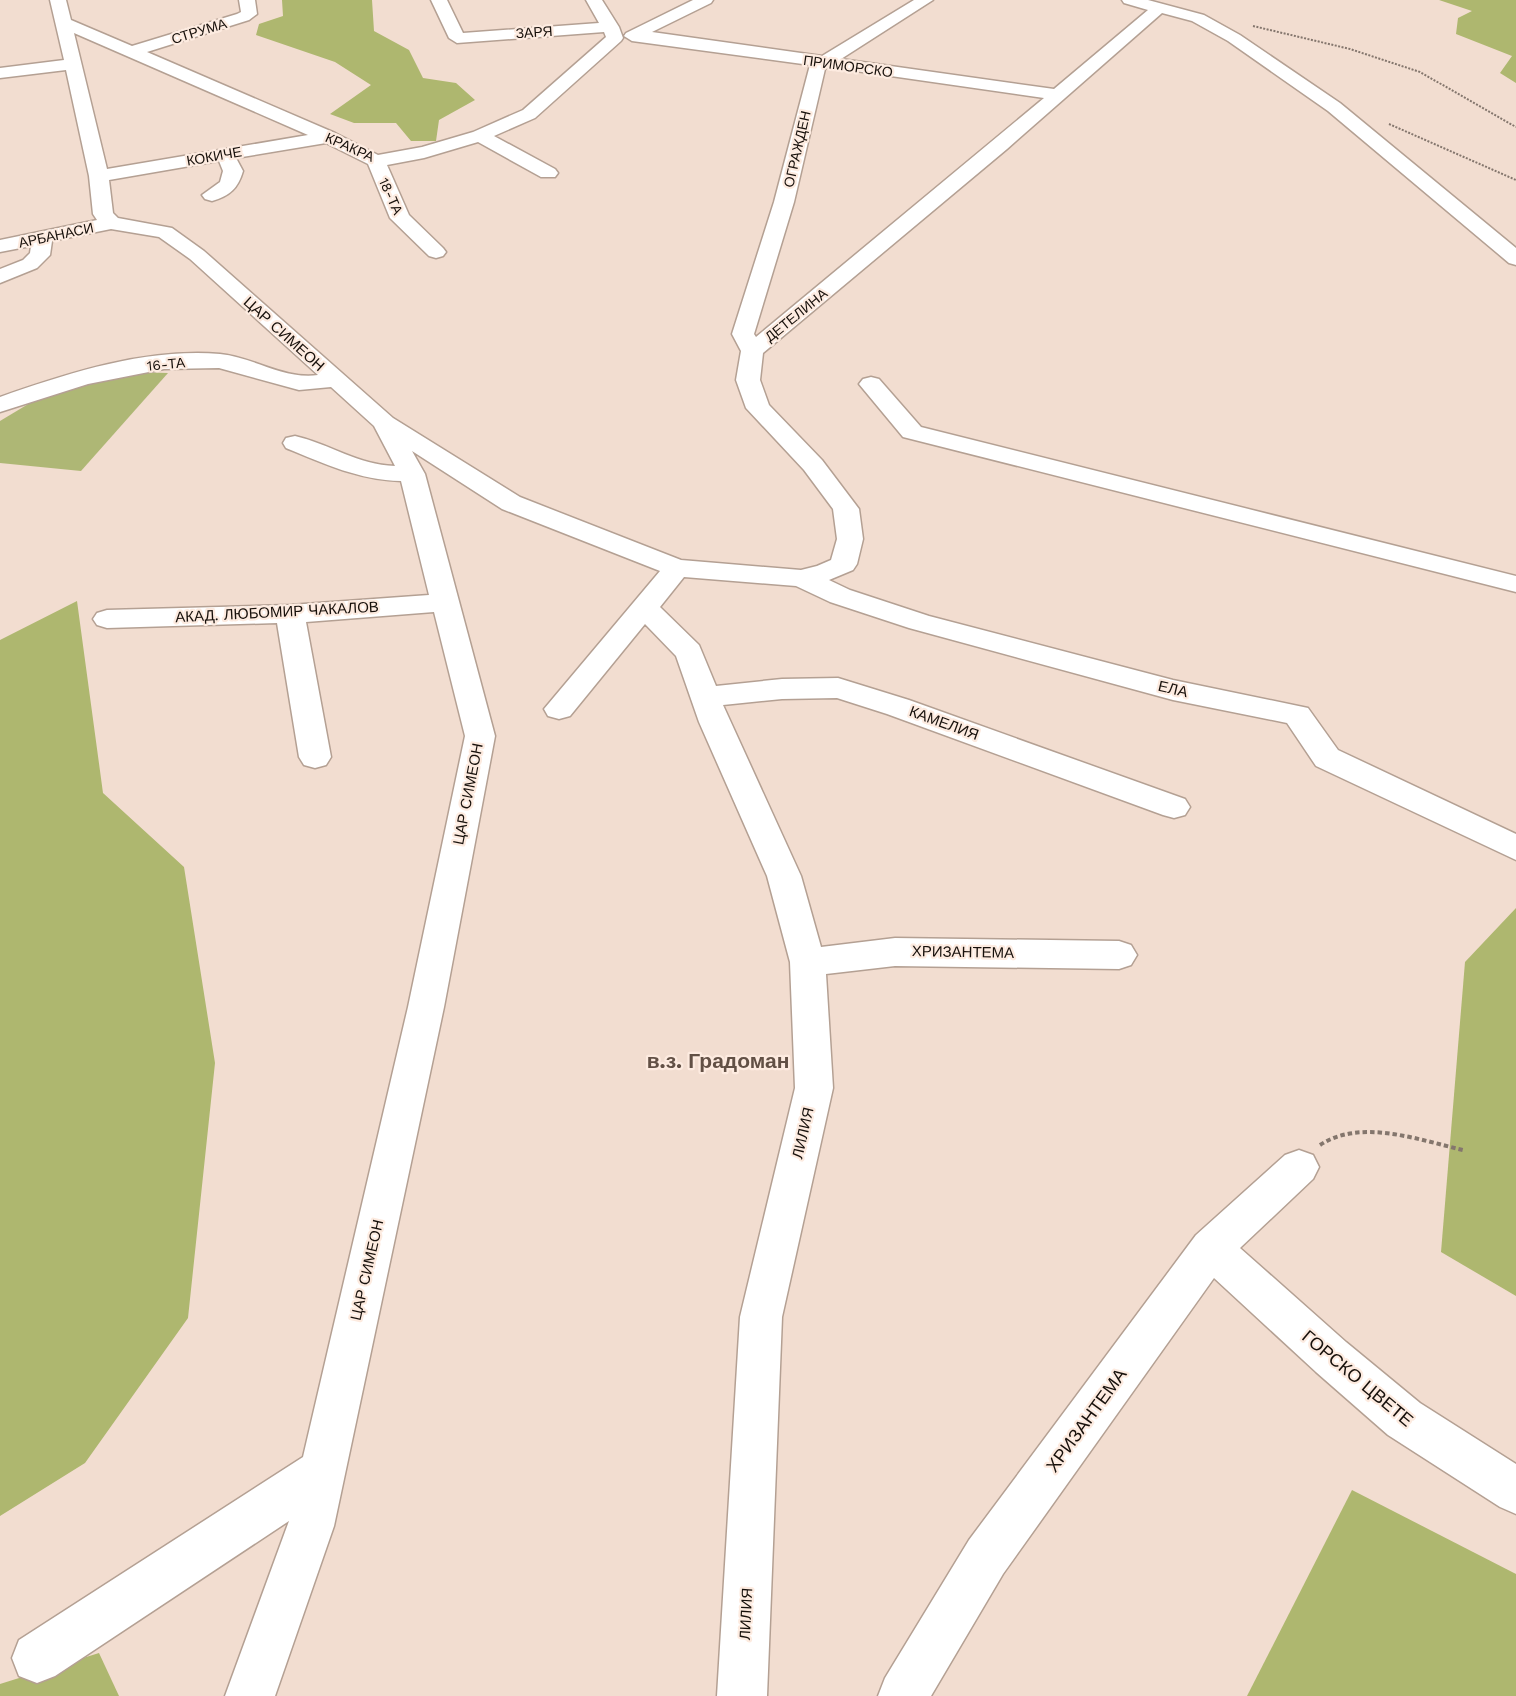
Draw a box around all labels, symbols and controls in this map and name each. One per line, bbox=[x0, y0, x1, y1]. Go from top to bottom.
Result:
street label: СТРУМА bbox=[169, 15, 229, 47]
street label: ЗАРЯ bbox=[515, 23, 553, 41]
street label: ПРИМОРСКО bbox=[802, 52, 894, 80]
street label: ОГРАЖДЕН bbox=[780, 109, 814, 189]
street label: КРАКРА bbox=[323, 129, 378, 165]
street label: КОКИЧЕ bbox=[185, 143, 243, 169]
street label: 18-ТА bbox=[376, 175, 406, 218]
street label: АРБАНАСИ bbox=[17, 219, 95, 251]
street label: ДЕТЕЛИНА bbox=[762, 285, 831, 345]
street label: ЦАР СИМЕОН bbox=[240, 293, 328, 375]
street label: 16-ТА bbox=[146, 354, 187, 374]
street label: АКАД. ЛЮБОМИР ЧАКАЛОВ bbox=[175, 598, 379, 626]
street label: ЕЛА bbox=[1156, 677, 1190, 701]
street label: КАМЕЛИЯ bbox=[907, 702, 981, 744]
street label: ЦАР СИМЕОН bbox=[449, 742, 487, 846]
street label: ХРИЗАНТЕМА bbox=[912, 942, 1014, 962]
district label: в.з. Градоман bbox=[647, 1048, 789, 1073]
street label: ЛИЛИЯ bbox=[788, 1106, 818, 1160]
street label: ЦАР СИМЕОН bbox=[347, 1218, 387, 1322]
street label: ГОРСКО ЦВЕТЕ bbox=[1298, 1326, 1418, 1430]
street label: ХРИЗАНТЕМА bbox=[1041, 1364, 1131, 1476]
street label: ЛИЛИЯ bbox=[736, 1588, 756, 1640]

